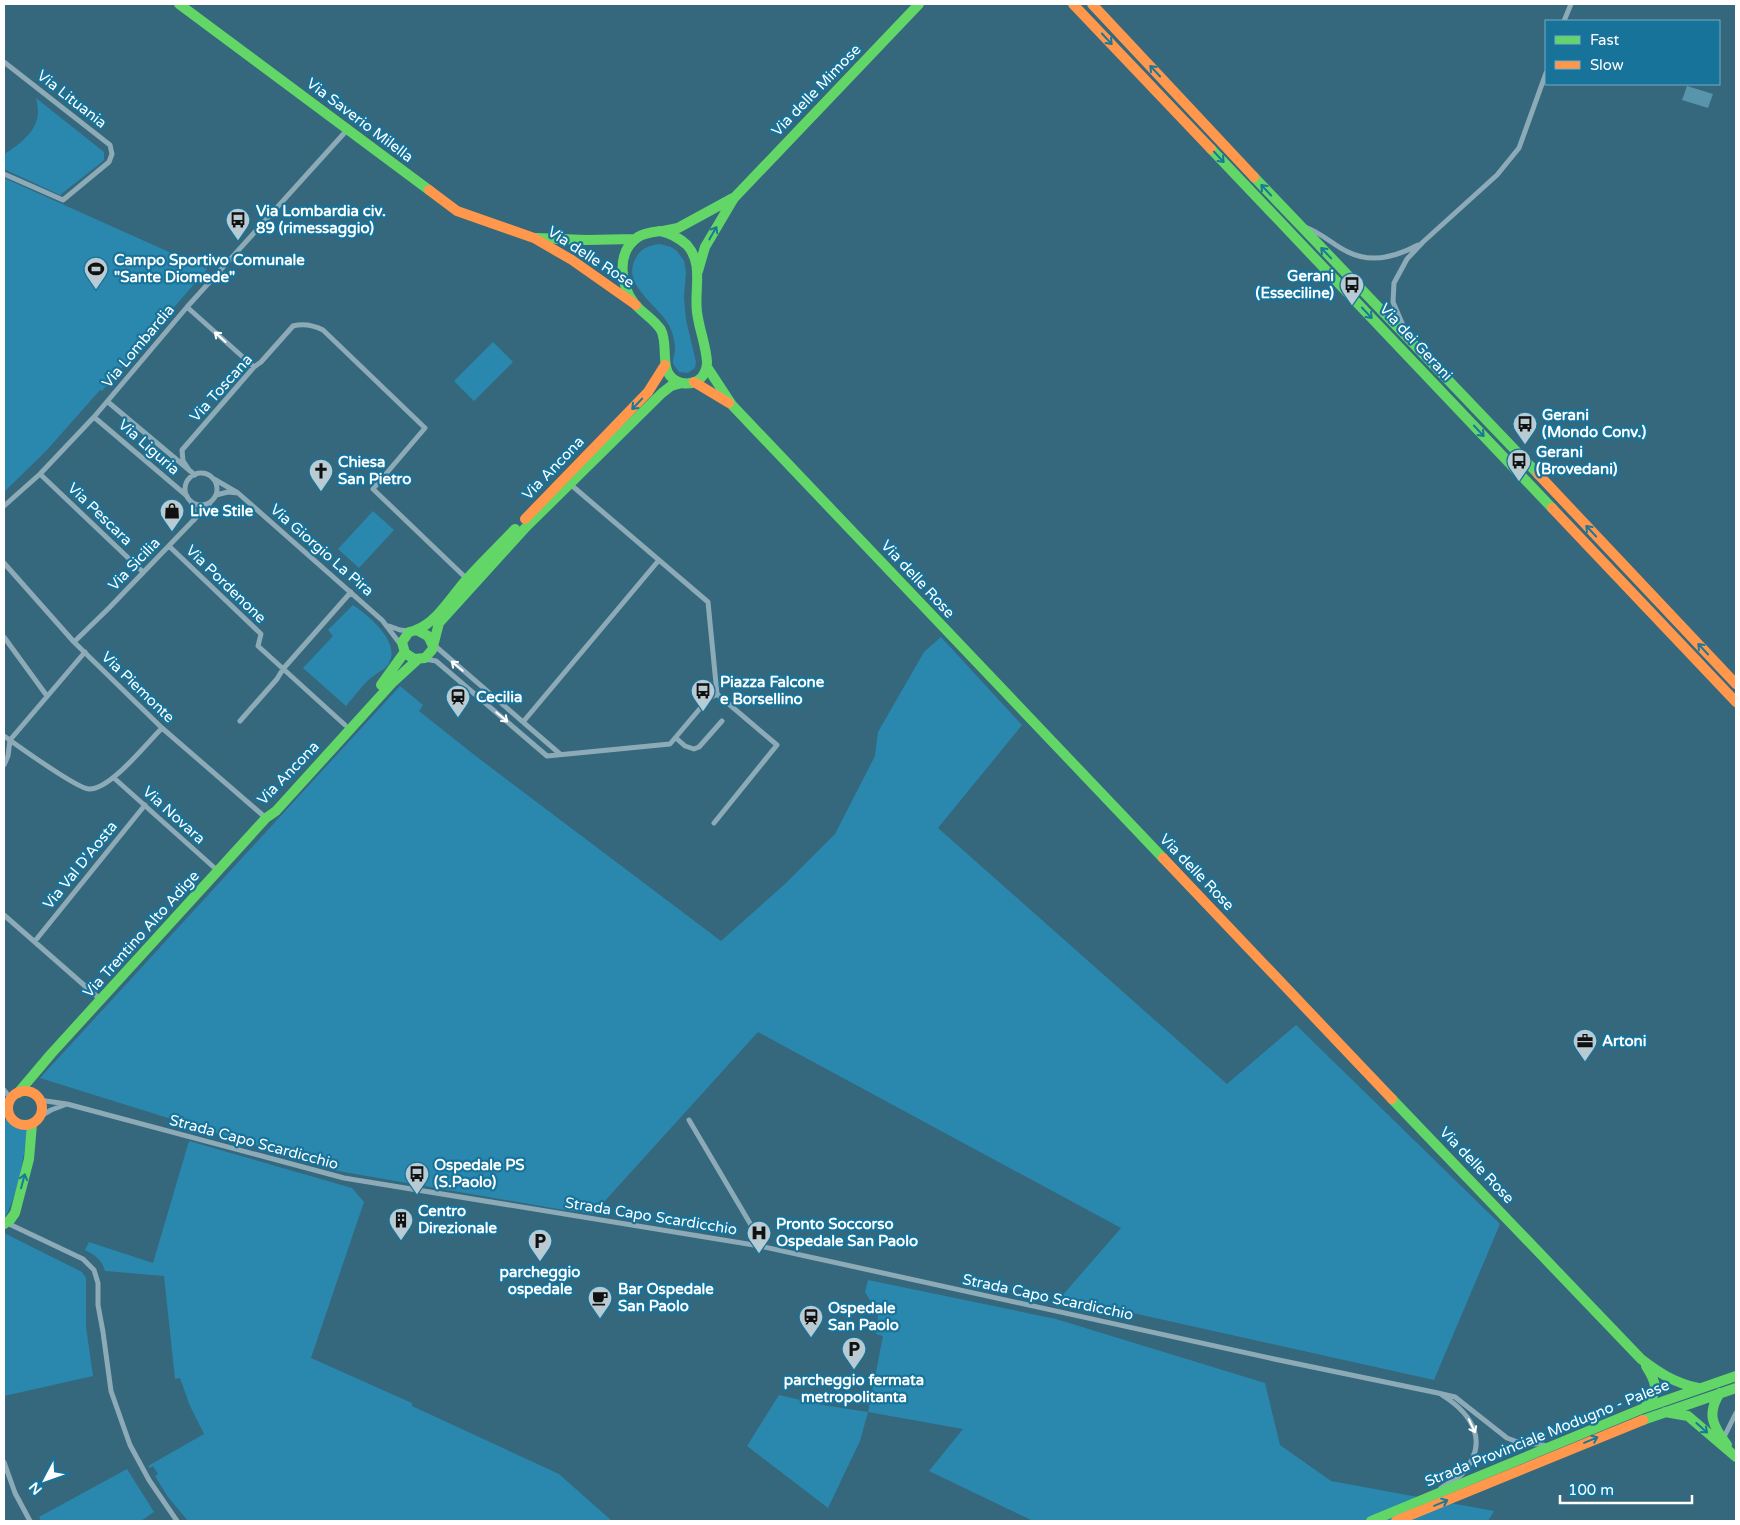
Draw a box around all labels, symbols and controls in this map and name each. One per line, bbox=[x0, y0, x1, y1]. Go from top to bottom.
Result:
legend bbox=[1545, 20, 1720, 85]
text: Fast bbox=[1590, 31, 1620, 49]
one-way arrow bbox=[1101, 32, 1113, 45]
street label: Via delle Mimose bbox=[768, 40, 864, 140]
text: Slow bbox=[1590, 56, 1624, 74]
one-way arrow bbox=[1149, 64, 1161, 77]
street label: Via Lituania bbox=[34, 66, 110, 132]
street label: Via Saverio Milella bbox=[303, 74, 417, 166]
one-way arrow bbox=[1213, 150, 1225, 163]
one-way arrow bbox=[1260, 183, 1272, 196]
place label: Via Lombardia civ. 89 (rimessaggio) bbox=[256, 202, 386, 238]
bus stop icon: Via Lombardia civ. 89 (rimessaggio) bbox=[225, 207, 251, 241]
street label: Via delle Rose bbox=[544, 222, 638, 292]
one-way arrow bbox=[709, 227, 719, 241]
one-way arrow bbox=[1320, 247, 1332, 259]
place label: Campo Sportivo Comunale "Sante Diomede" bbox=[114, 251, 305, 286]
sports icon: Campo Sportivo Comunale "Sante Diomede" bbox=[83, 256, 109, 290]
place label: Gerani (Esseciline) bbox=[1256, 267, 1334, 302]
bus stop icon: Gerani (Esseciline) bbox=[1339, 272, 1365, 306]
street label: Via dei Gerani bbox=[1376, 300, 1456, 384]
street label: Via Lombardia bbox=[98, 301, 178, 391]
one-way arrow bbox=[1361, 306, 1373, 319]
one-way arrow bbox=[214, 331, 227, 343]
street label: Via Toscana bbox=[186, 350, 256, 426]
one-way arrow bbox=[630, 398, 643, 410]
place label: Gerani (Mondo Conv.) bbox=[1542, 406, 1647, 441]
bus stop icon: Gerani (Mondo Conv.) bbox=[1512, 411, 1538, 445]
street label: Via Liguria bbox=[115, 416, 183, 478]
one-way arrow bbox=[1473, 424, 1485, 437]
street label: Via Ancona bbox=[518, 433, 588, 503]
place label: Gerani (Brovedani) bbox=[1536, 443, 1618, 478]
bus stop icon: Gerani (Brovedani) bbox=[1506, 448, 1532, 482]
place label: Chiesa San Pietro bbox=[338, 453, 411, 488]
church icon: Chiesa San Pietro bbox=[308, 458, 334, 492]
street label: Via Pescara bbox=[64, 479, 136, 549]
shop icon: Live Stile bbox=[159, 498, 185, 532]
street label: Via Giorgio La Pira bbox=[267, 500, 377, 600]
place label: Live Stile bbox=[190, 502, 254, 520]
one-way arrow bbox=[1585, 525, 1597, 537]
street label: Via Sicilia bbox=[104, 534, 164, 594]
street label: Via delle Rose bbox=[877, 536, 959, 622]
street label: Via Pordenone bbox=[182, 541, 270, 627]
one-way arrow bbox=[1697, 642, 1709, 655]
street label: Via Piemonte bbox=[98, 648, 178, 726]
one-way arrow bbox=[450, 660, 463, 671]
place label: Piazza Falcone e Borsellino bbox=[720, 673, 825, 708]
bus stop icon: Piazza Falcone e Borsellino bbox=[690, 678, 716, 712]
station icon: Cecilia bbox=[445, 684, 471, 718]
place label: Cecilia bbox=[476, 688, 522, 706]
one-way arrow bbox=[495, 712, 508, 723]
street label: Via Ancona bbox=[253, 738, 323, 808]
street label: Via Novara bbox=[139, 782, 209, 848]
street label: Via Val D'Aosta bbox=[39, 817, 121, 913]
street label: Via delle Rose bbox=[1156, 830, 1238, 914]
street label: Via Trentino Alto Adige bbox=[79, 867, 203, 1001]
office icon: Artoni bbox=[1572, 1028, 1598, 1062]
place label: Artoni bbox=[1602, 1032, 1646, 1050]
street label: Strada Capo Scardicchio bbox=[168, 1111, 340, 1173]
street label: Via delle Rose bbox=[1436, 1123, 1518, 1207]
place label: Ospedale PS (S.Paolo) bbox=[434, 1156, 525, 1191]
bus stop icon: Ospedale PS (S.Paolo) bbox=[404, 1161, 430, 1195]
one-way arrow bbox=[19, 1174, 29, 1190]
street label: Strada Capo Scardicchio bbox=[564, 1193, 738, 1239]
place label: Centro Direzionale bbox=[418, 1202, 497, 1237]
building icon: Centro Direzionale bbox=[388, 1207, 414, 1241]
place label: Pronto Soccorso Ospedale San Paolo bbox=[776, 1215, 918, 1251]
hospital icon: Pronto Soccorso Ospedale San Paolo bbox=[746, 1220, 772, 1254]
parking icon: parcheggio ospedale bbox=[527, 1228, 553, 1262]
place label: parcheggio ospedale bbox=[500, 1263, 580, 1299]
street label: Strada Capo Scardicchio bbox=[961, 1270, 1135, 1324]
place label: Bar Ospedale San Paolo bbox=[618, 1280, 714, 1315]
cafe icon: Bar Ospedale San Paolo bbox=[587, 1285, 613, 1319]
place label: Ospedale San Paolo bbox=[828, 1299, 899, 1334]
station icon: Ospedale San Paolo bbox=[798, 1304, 824, 1338]
parking icon: parcheggio fermata metropolitanta bbox=[841, 1336, 867, 1370]
place label: parcheggio fermata metropolitanta bbox=[784, 1371, 924, 1407]
street label: Strada Provinciale Modugno - Palese bbox=[1422, 1376, 1672, 1490]
one-way arrow bbox=[1467, 1418, 1477, 1433]
one-way arrow bbox=[1695, 1422, 1708, 1434]
one-way arrow bbox=[1583, 1435, 1598, 1445]
north arrow bbox=[20, 1455, 70, 1505]
scale bar bbox=[1560, 1472, 1692, 1504]
text: N bbox=[25, 1478, 46, 1498]
text: 100 m bbox=[1568, 1481, 1614, 1499]
one-way arrow bbox=[1433, 1497, 1448, 1507]

